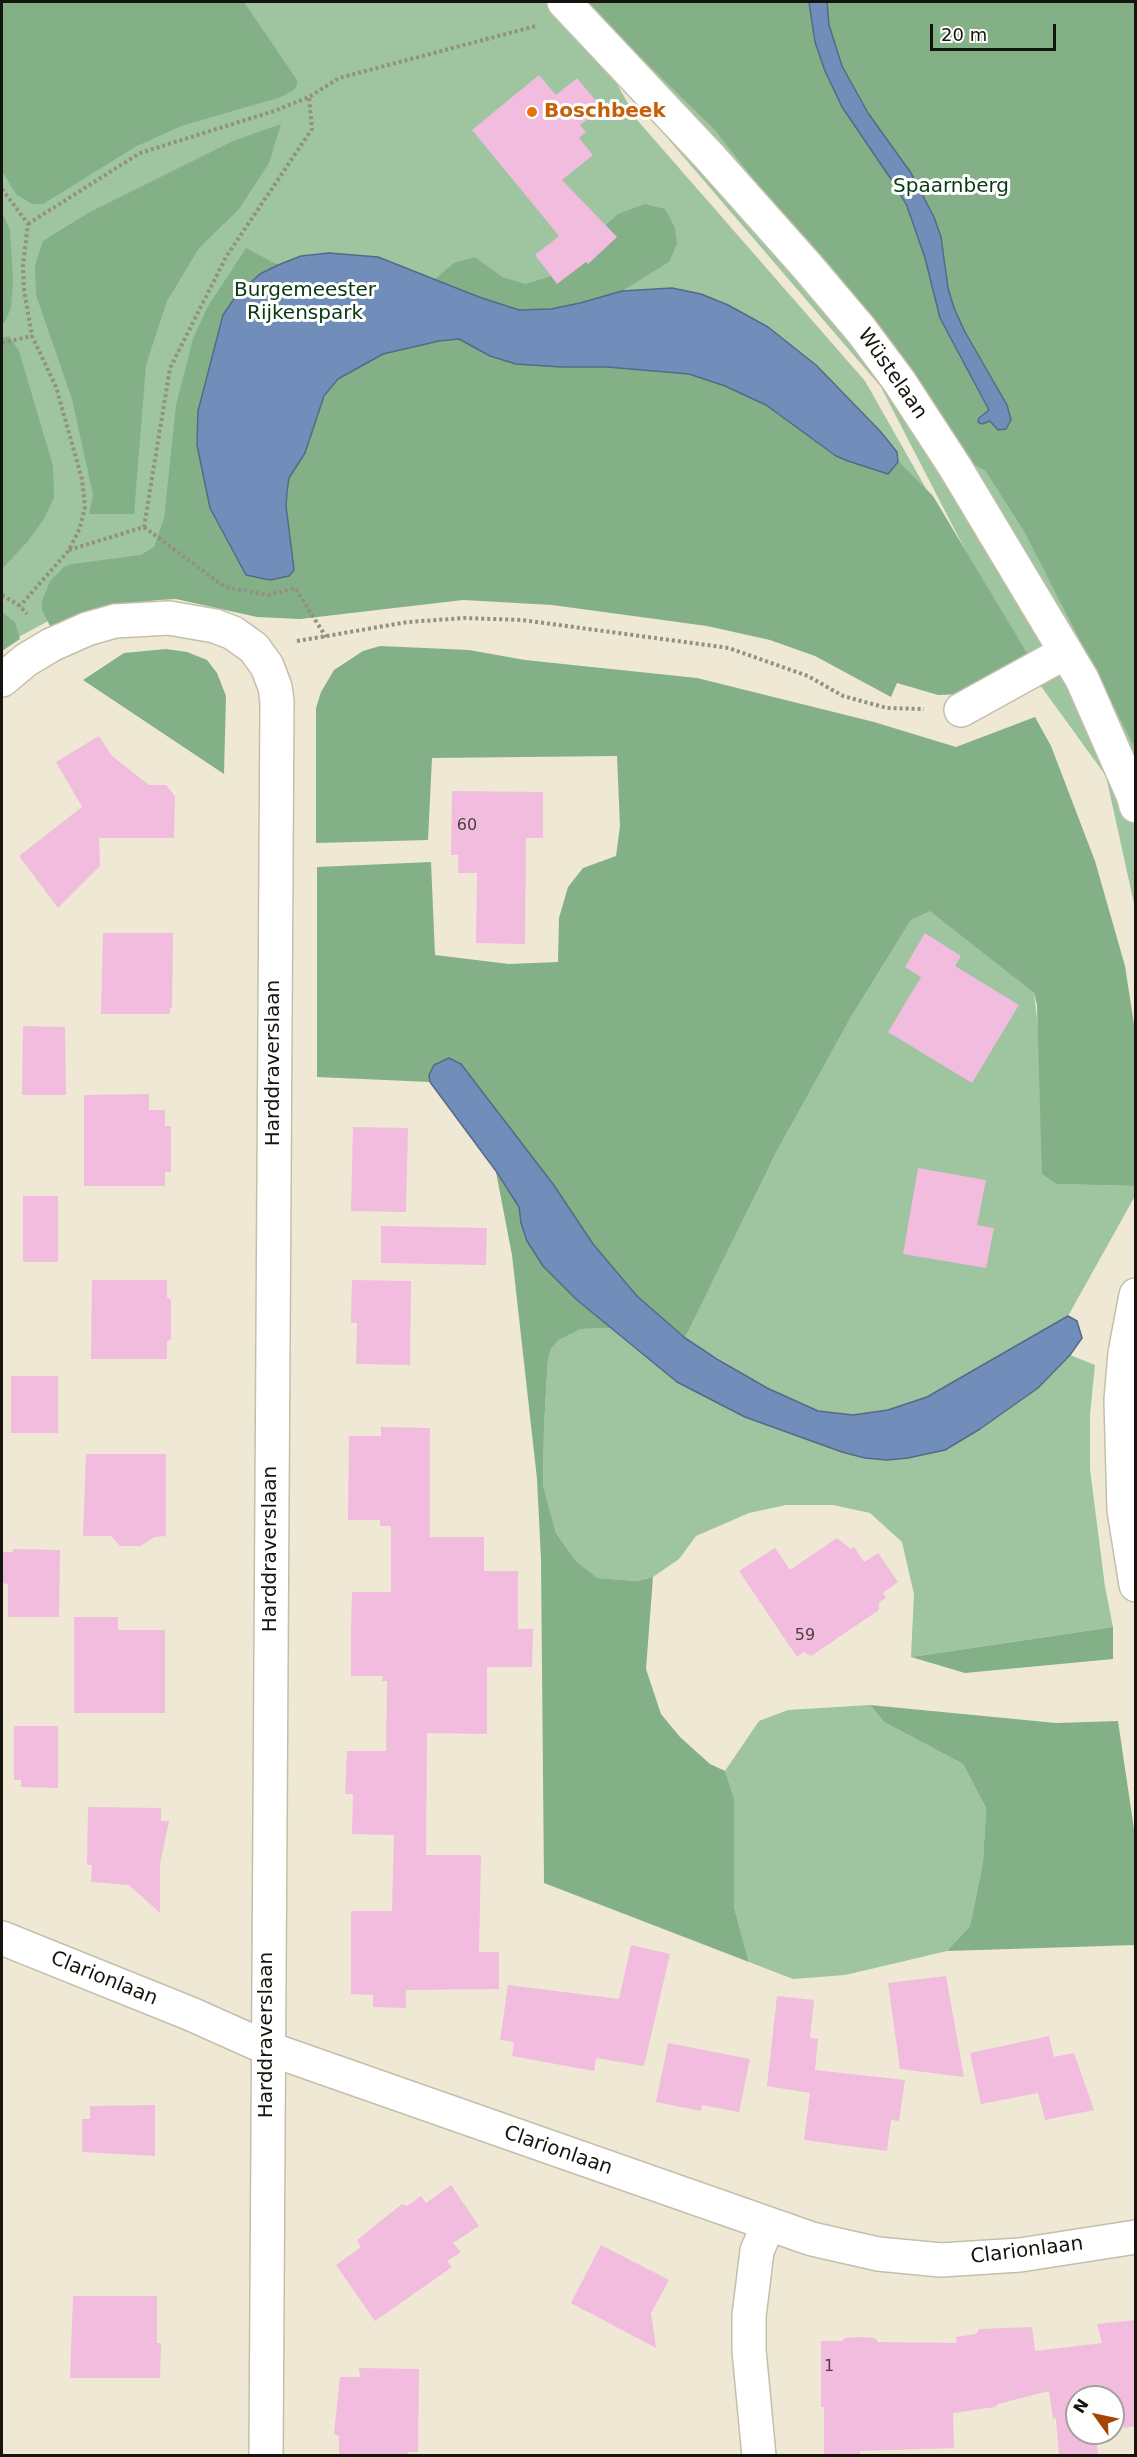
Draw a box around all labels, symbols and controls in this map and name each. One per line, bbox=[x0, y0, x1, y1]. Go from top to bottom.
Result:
scale bar bbox=[933, 12, 1059, 50]
text: 20 m bbox=[941, 24, 987, 45]
place label: Boschbeek bbox=[544, 100, 666, 124]
marker: Boschbeek bbox=[525, 105, 539, 119]
park label: Spaarnberg bbox=[893, 175, 1009, 199]
park label: Burgemeester Rijkenspark bbox=[234, 279, 376, 326]
street label: Wüstelaan bbox=[852, 324, 932, 424]
house number: 60 bbox=[457, 816, 477, 836]
street label: Harddraverslaan bbox=[262, 980, 286, 1146]
street label: Harddraverslaan bbox=[259, 1466, 283, 1632]
house number: 59 bbox=[795, 1626, 815, 1646]
street label: Clarionlaan bbox=[47, 1947, 161, 2011]
street label: Harddraverslaan bbox=[255, 1952, 279, 2118]
street label: Clarionlaan bbox=[501, 2121, 615, 2181]
street label: Clarionlaan bbox=[969, 2232, 1085, 2270]
house number: 1 bbox=[824, 2357, 834, 2377]
north arrow bbox=[1065, 2385, 1125, 2445]
text: N bbox=[1070, 2395, 1093, 2417]

